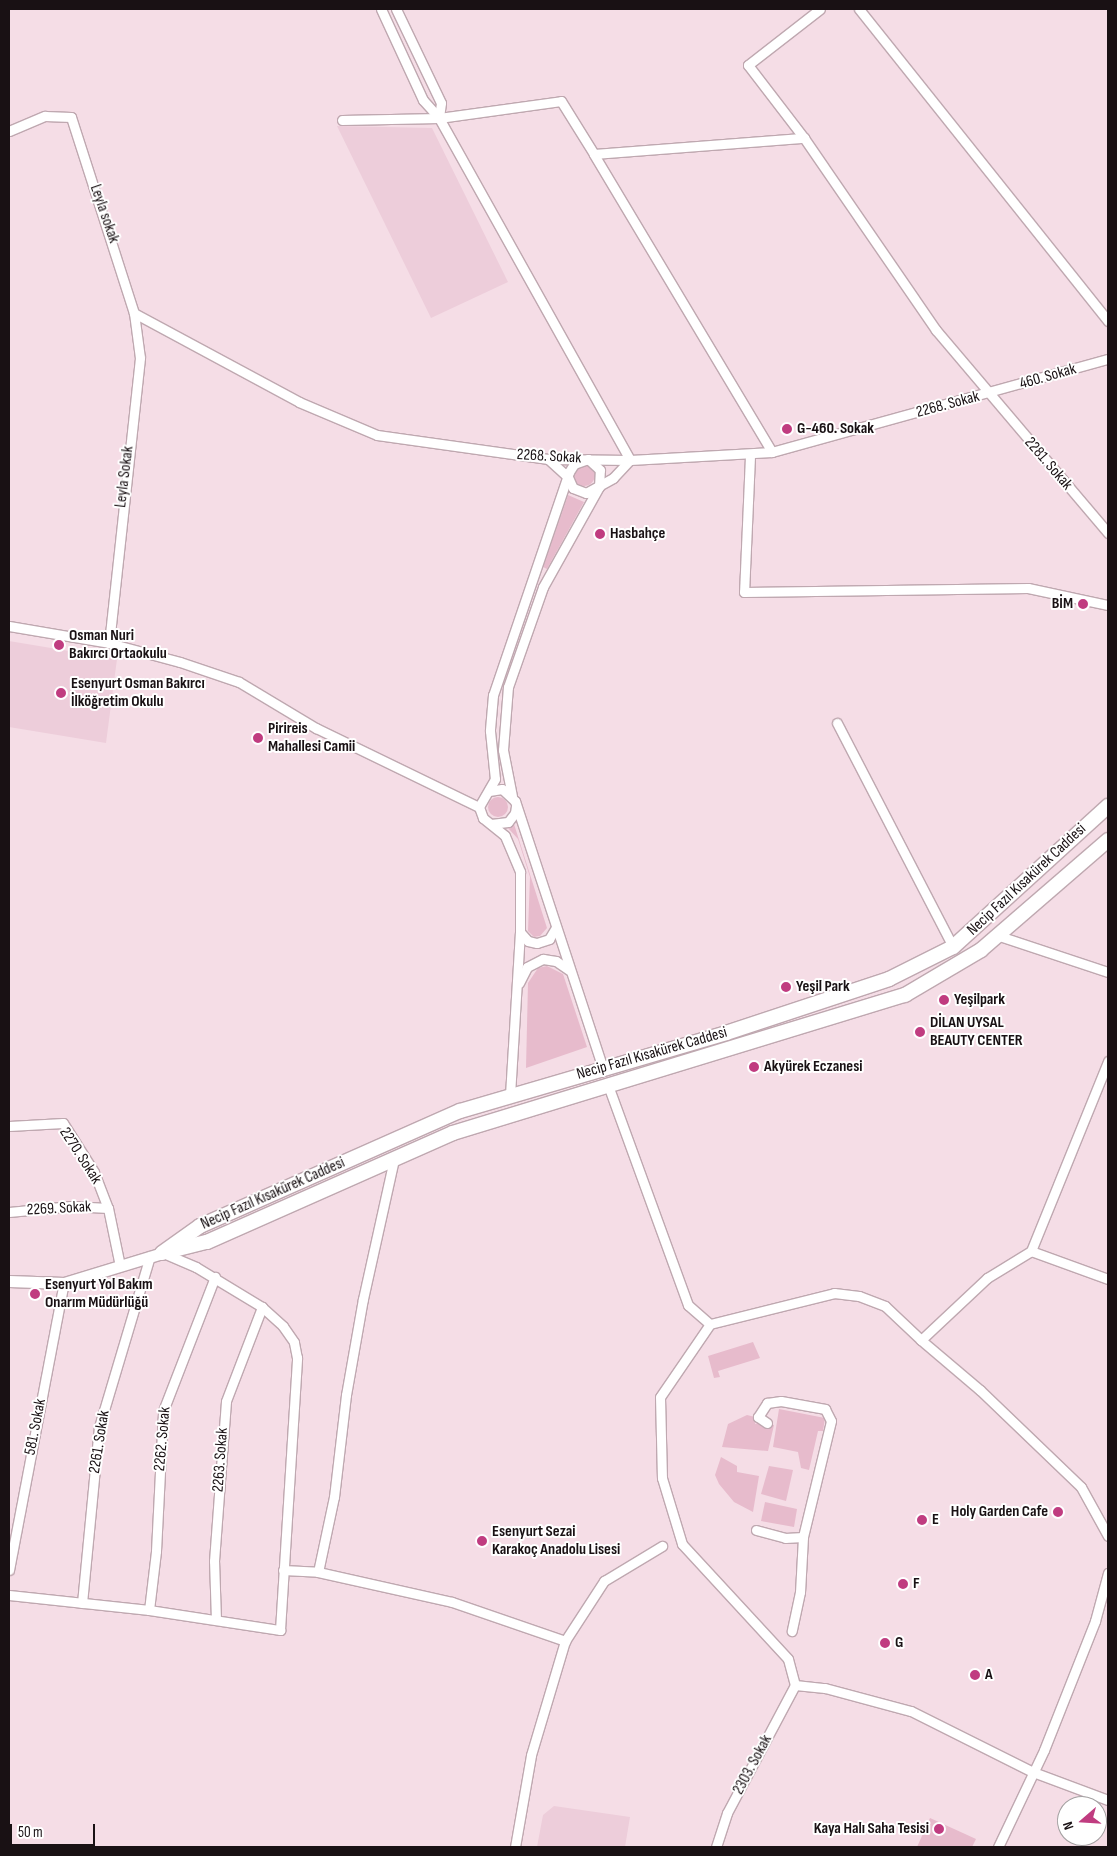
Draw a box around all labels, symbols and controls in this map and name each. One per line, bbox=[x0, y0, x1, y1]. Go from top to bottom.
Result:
street label: Leyla sokak bbox=[85, 182, 123, 246]
street label: 460. Sokak bbox=[1018, 360, 1078, 394]
street label: 2268. Sokak bbox=[914, 387, 982, 423]
place label: G-460. Sokak bbox=[797, 419, 874, 439]
marker: G-460. Sokak bbox=[781, 423, 793, 435]
street label: 2281. Sokak bbox=[1020, 434, 1076, 494]
street label: Leyla Sokak bbox=[112, 445, 138, 509]
street label: 2268. Sokak bbox=[516, 446, 582, 468]
place label: Hasbahçe bbox=[610, 524, 665, 544]
marker: Hasbahçe bbox=[594, 528, 606, 540]
place label: BİM bbox=[1052, 594, 1073, 614]
marker: BİM bbox=[1077, 598, 1089, 610]
place label: Osman Nuri Bakırcı Ortaokulu bbox=[69, 626, 167, 664]
marker: Osman Nuri Bakırcı Ortaokulu bbox=[53, 639, 65, 651]
place label: Esenyurt Osman Bakırcı İlköğretim Okulu bbox=[71, 674, 205, 712]
marker: Esenyurt Osman Bakırcı İlköğretim Okulu bbox=[55, 687, 67, 699]
place label: Pirireis Mahallesi Camii bbox=[268, 719, 355, 757]
marker: Pirireis Mahallesi Camii bbox=[252, 732, 264, 744]
street label: Necip Fazıl Kısakürek Caddesi bbox=[964, 820, 1090, 940]
place label: Yeşil Park bbox=[796, 977, 850, 997]
marker: Yeşil Park bbox=[780, 981, 792, 993]
place label: Yeşilpark bbox=[954, 990, 1005, 1010]
marker: Yeşilpark bbox=[938, 994, 950, 1006]
place label: DİLAN UYSAL BEAUTY CENTER bbox=[930, 1013, 1023, 1051]
street label: Necip Fazıl Kısakürek Caddesi bbox=[575, 1023, 729, 1085]
marker: DİLAN UYSAL BEAUTY CENTER bbox=[914, 1026, 926, 1038]
place label: Akyürek Eczanesi bbox=[764, 1057, 863, 1077]
marker: Akyürek Eczanesi bbox=[748, 1061, 760, 1073]
street label: 2270. Sokak bbox=[55, 1124, 105, 1188]
street label: Necip Fazıl Kısakürek Caddesi bbox=[198, 1154, 348, 1234]
street label: 2269. Sokak bbox=[26, 1198, 92, 1220]
place label: Esenyurt Yol Bakım Onarım Müdürlüğü bbox=[45, 1275, 153, 1313]
marker: Esenyurt Yol Bakım Onarım Müdürlüğü bbox=[29, 1288, 41, 1300]
street label: 581. Sokak bbox=[21, 1397, 51, 1457]
street label: 2262. Sokak bbox=[151, 1406, 175, 1472]
street label: 2261. Sokak bbox=[86, 1409, 114, 1475]
street label: 2263. Sokak bbox=[209, 1427, 233, 1493]
place label: Holy Garden Cafe bbox=[951, 1502, 1048, 1522]
marker: Holy Garden Cafe bbox=[1052, 1506, 1064, 1518]
place label: E bbox=[932, 1510, 939, 1530]
marker: E bbox=[916, 1514, 928, 1526]
place label: Esenyurt Sezai Karakoç Anadolu Lisesi bbox=[492, 1522, 620, 1560]
marker: Esenyurt Sezai Karakoç Anadolu Lisesi bbox=[476, 1535, 488, 1547]
place label: F bbox=[913, 1574, 920, 1594]
marker: F bbox=[897, 1578, 909, 1590]
place label: G bbox=[895, 1633, 903, 1653]
marker: G bbox=[879, 1637, 891, 1649]
place label: A bbox=[985, 1665, 993, 1685]
marker: A bbox=[969, 1669, 981, 1681]
street label: 2303. Sokak bbox=[729, 1732, 777, 1798]
north arrow bbox=[1057, 1796, 1107, 1846]
scale bar bbox=[12, 1814, 98, 1846]
place label: Kaya Halı Saha Tesisi bbox=[814, 1819, 929, 1839]
text: N bbox=[1059, 1819, 1078, 1832]
text: 50 m bbox=[18, 1823, 43, 1842]
marker: Kaya Halı Saha Tesisi bbox=[933, 1823, 945, 1835]

